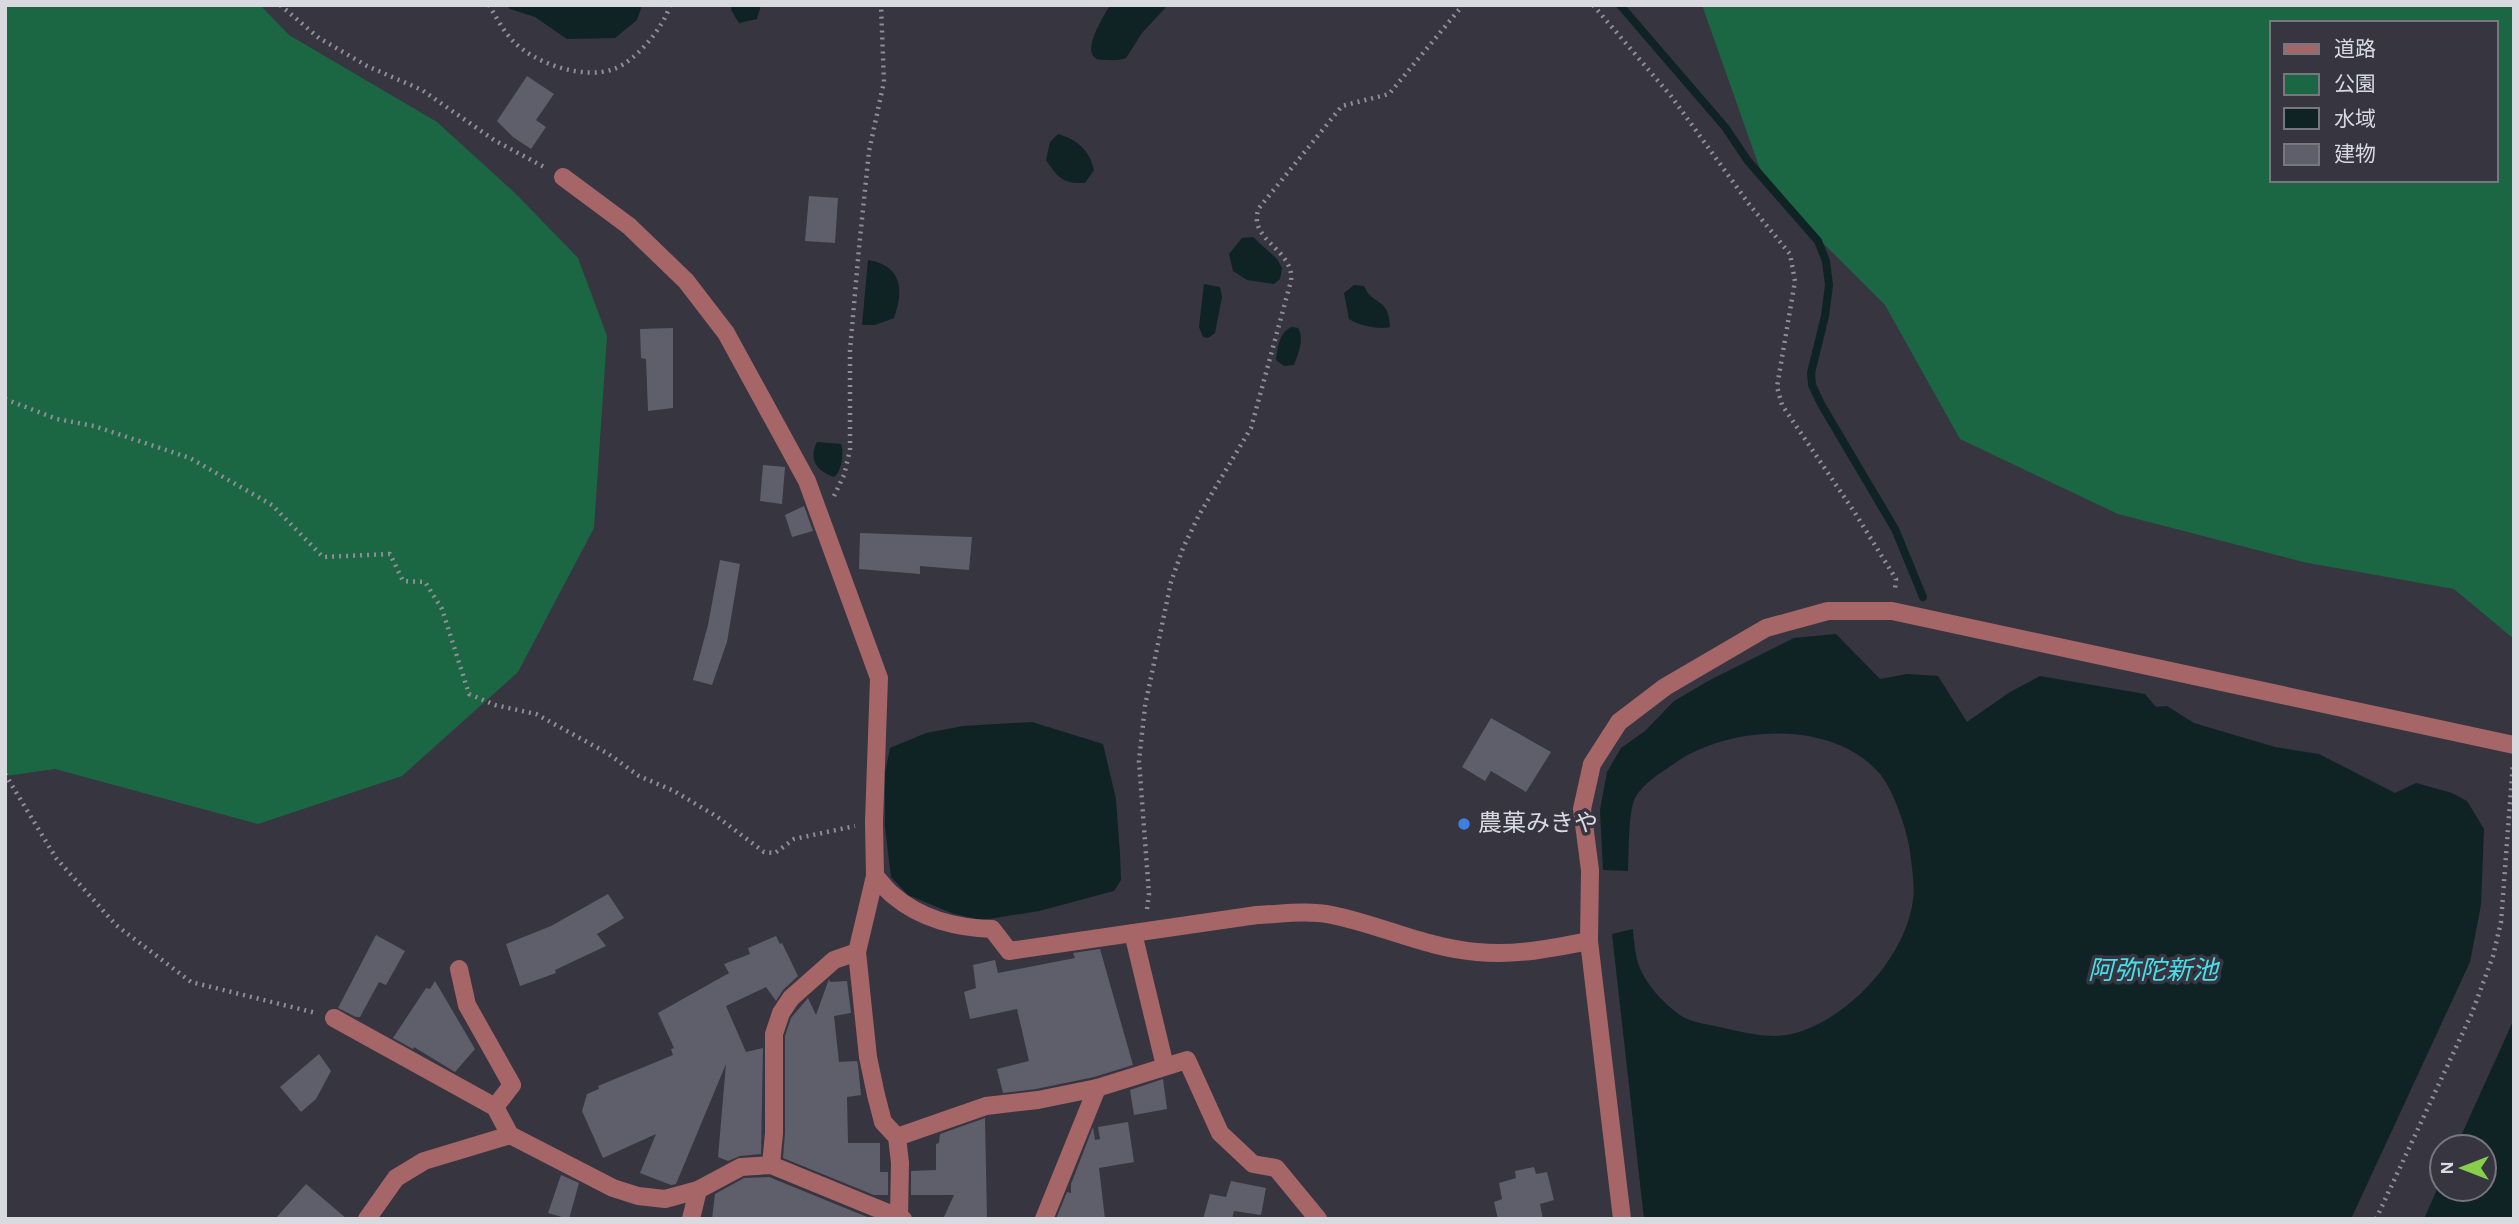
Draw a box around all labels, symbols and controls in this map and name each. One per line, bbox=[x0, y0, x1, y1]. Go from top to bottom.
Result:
legend bbox=[2270, 21, 2498, 182]
text: 道路 bbox=[2334, 38, 2376, 60]
text: 公園 bbox=[2334, 74, 2376, 95]
text: 水域 bbox=[2334, 108, 2376, 130]
text: 建物 bbox=[2334, 143, 2376, 165]
place label: 農菓みきや bbox=[1478, 810, 1598, 836]
marker: 農菓みきや bbox=[1456, 816, 1472, 832]
water label: 阿弥陀新池 bbox=[2088, 957, 2221, 984]
north arrow bbox=[2428, 1133, 2498, 1203]
text: N bbox=[2438, 1161, 2457, 1175]

